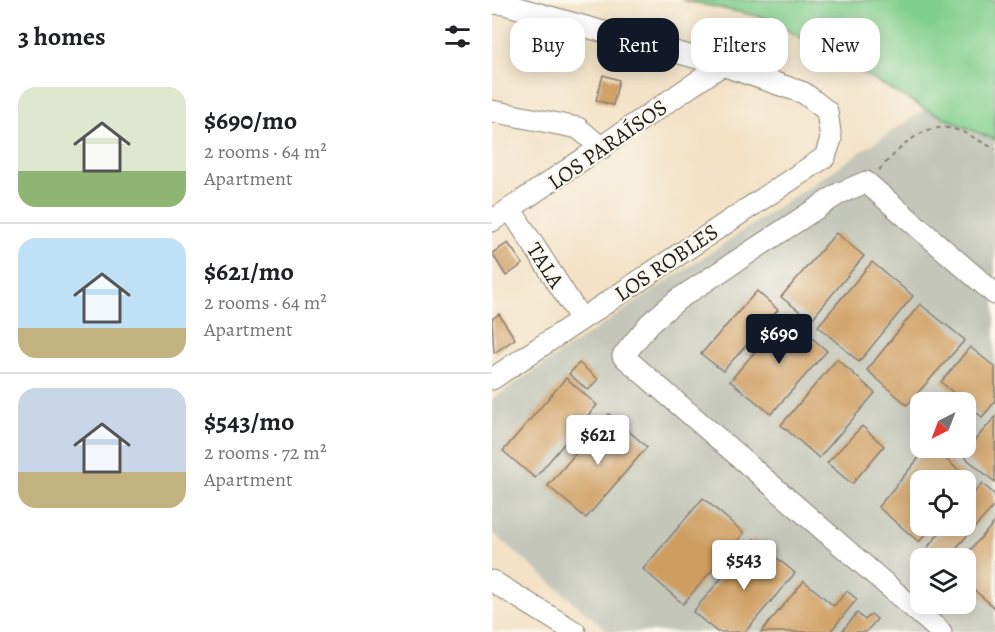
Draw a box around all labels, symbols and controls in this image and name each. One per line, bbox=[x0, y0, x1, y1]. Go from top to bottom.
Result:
chip: Buy bbox=[510, 18, 585, 72]
chip: Rent bbox=[597, 18, 679, 72]
chip: Filters bbox=[691, 18, 788, 72]
chip: New bbox=[800, 18, 880, 72]
text: 3 homes bbox=[18, 19, 106, 54]
icon: filters bbox=[441, 20, 474, 53]
street label: LOS PARAÍSOS bbox=[542, 92, 673, 197]
text: $690/mo bbox=[204, 103, 297, 138]
icon: home bbox=[66, 111, 138, 183]
text: 2 rooms · 64 m² bbox=[204, 138, 327, 165]
text: Apartment bbox=[204, 165, 293, 192]
street label: LOS ROBLES bbox=[609, 217, 724, 309]
street label: TALA bbox=[519, 237, 572, 295]
text: $621/mo bbox=[204, 254, 294, 289]
icon: home bbox=[66, 262, 138, 334]
text: 2 rooms · 64 m² bbox=[204, 289, 327, 316]
pin: $690 bbox=[743, 314, 815, 365]
text: Apartment bbox=[204, 316, 293, 343]
text: $690 bbox=[760, 320, 798, 347]
north arrow bbox=[910, 392, 976, 458]
map controls bbox=[910, 392, 976, 614]
text: $543/mo bbox=[204, 404, 294, 439]
icon: home bbox=[66, 412, 138, 484]
pin: $621 bbox=[562, 415, 634, 466]
text: $621 bbox=[580, 421, 616, 448]
text: 2 rooms · 72 m² bbox=[204, 439, 326, 466]
text: Apartment bbox=[204, 466, 293, 493]
button: locate bbox=[910, 470, 976, 536]
pin: $543 bbox=[708, 540, 780, 591]
text: $543 bbox=[726, 546, 762, 573]
button: layers bbox=[910, 548, 976, 614]

